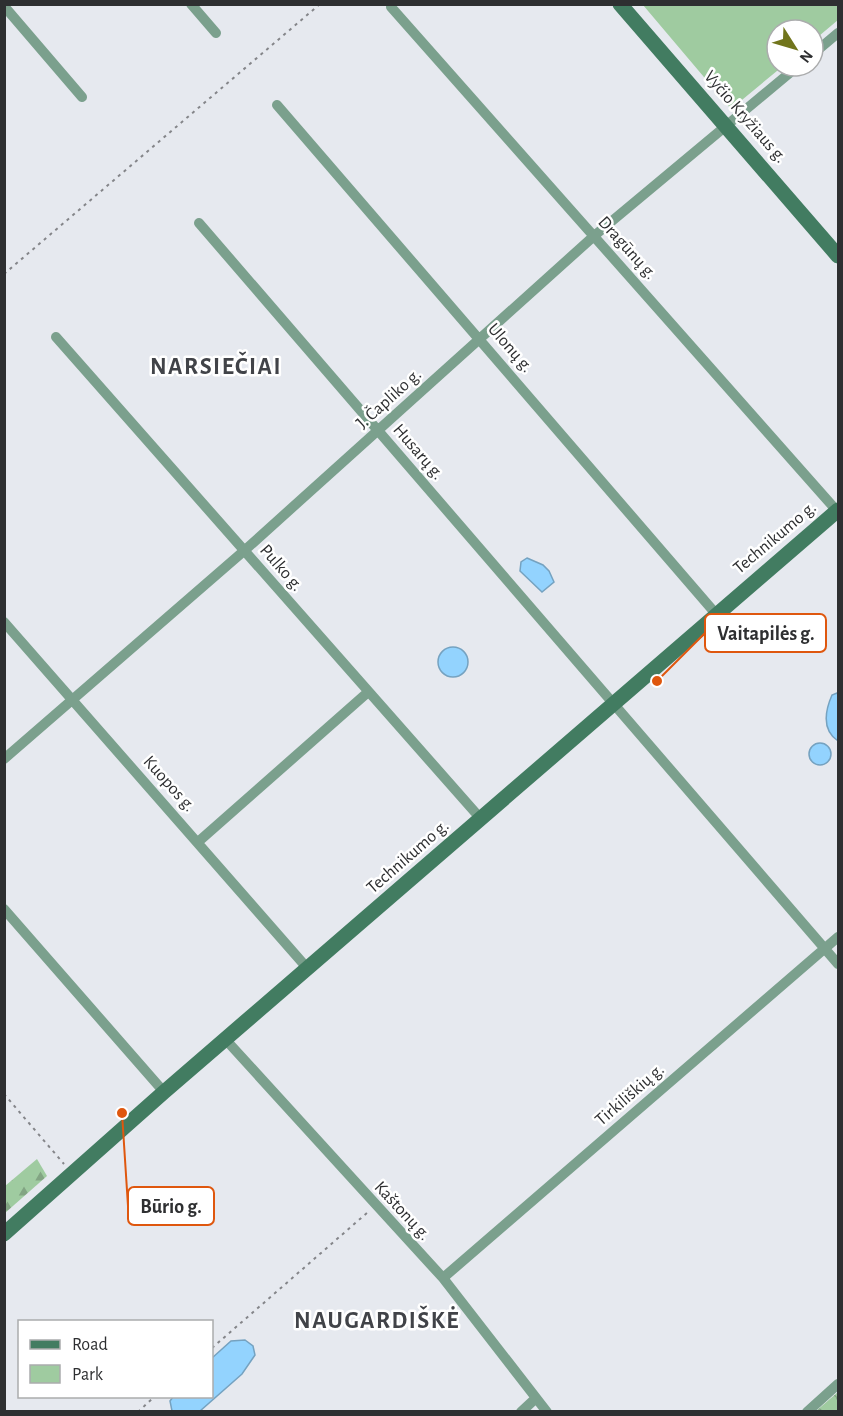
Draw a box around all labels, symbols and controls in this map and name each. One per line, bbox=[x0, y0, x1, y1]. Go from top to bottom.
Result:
north arrow bbox=[765, 18, 825, 78]
text: N bbox=[796, 47, 816, 66]
street label: Vyčio Kryžiaus g. bbox=[700, 68, 790, 166]
street label: Dragūnų g. bbox=[594, 213, 660, 283]
street label: Ulonų g. bbox=[484, 320, 536, 376]
district label: NARSIEČIAI bbox=[150, 351, 282, 379]
street label: J. Čapliko g. bbox=[351, 363, 425, 433]
street label: Husarų g. bbox=[389, 421, 447, 483]
street label: Technikumo g. bbox=[730, 498, 820, 578]
street label: Pulko g. bbox=[256, 541, 306, 595]
callout: Vaitapilės g. bbox=[705, 614, 826, 652]
text: Vaitapilės g. bbox=[717, 624, 815, 644]
street label: Kuopos g. bbox=[140, 753, 198, 815]
street label: Technikumo g. bbox=[364, 817, 452, 897]
street label: Tirkiliškių g. bbox=[592, 1060, 668, 1130]
street label: Kaštonų g. bbox=[370, 1178, 434, 1244]
callout: Būrio g. bbox=[128, 1187, 214, 1225]
text: Būrio g. bbox=[140, 1197, 202, 1217]
district label: NAUGARDIŠKĖ bbox=[294, 1305, 460, 1333]
legend bbox=[18, 1320, 213, 1398]
text: Road bbox=[72, 1336, 108, 1354]
text: Park bbox=[72, 1366, 104, 1384]

